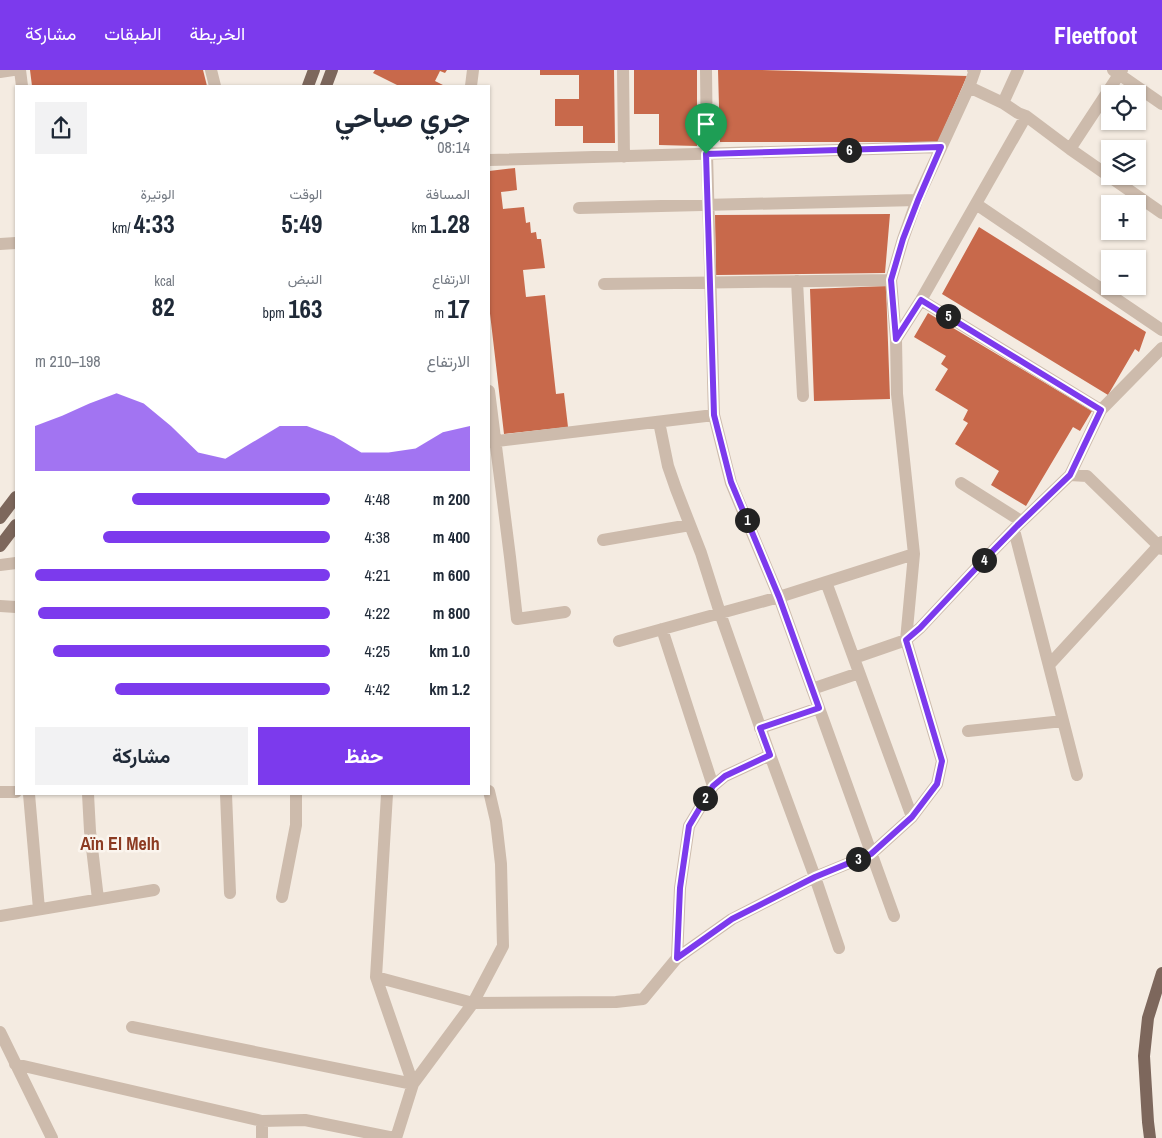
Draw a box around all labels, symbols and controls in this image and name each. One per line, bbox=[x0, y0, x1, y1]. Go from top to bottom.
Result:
text: Fleetfoot bbox=[1054, 19, 1137, 51]
text: مشاركة bbox=[25, 21, 76, 46]
text: الطبقات bbox=[104, 21, 161, 46]
text: الخريطة bbox=[189, 21, 245, 46]
map controls bbox=[1101, 85, 1146, 295]
button: locate bbox=[1101, 85, 1146, 130]
text: جري صباحي bbox=[335, 98, 470, 136]
button: share bbox=[35, 102, 87, 154]
pin bbox=[685, 103, 727, 154]
icon: arrive bbox=[692, 110, 720, 138]
text: 08:14 bbox=[437, 136, 470, 158]
pin: 6 bbox=[836, 138, 862, 162]
button: layers bbox=[1101, 140, 1146, 185]
text: 6 bbox=[846, 141, 853, 159]
text: الوتيرة bbox=[140, 185, 175, 203]
text: الوقت bbox=[289, 185, 322, 203]
text: المسافة bbox=[426, 185, 470, 203]
button: + bbox=[1101, 195, 1146, 240]
text: 4:33 bbox=[134, 207, 175, 241]
text: 5:49 bbox=[281, 207, 322, 241]
text: 1.28 bbox=[430, 207, 470, 241]
text: /km bbox=[112, 219, 134, 237]
text: km bbox=[412, 219, 430, 237]
button: − bbox=[1101, 250, 1146, 295]
text: النبض bbox=[288, 270, 322, 288]
text: الارتفاع bbox=[432, 270, 470, 288]
text: kcal bbox=[154, 272, 175, 290]
text: 82 bbox=[152, 290, 175, 324]
text: 163 bbox=[288, 292, 322, 326]
text: 17 bbox=[447, 292, 470, 326]
text: bpm bbox=[263, 304, 288, 322]
text: m bbox=[434, 304, 447, 322]
pin: 5 bbox=[936, 304, 960, 328]
text: 5 bbox=[945, 307, 952, 325]
text: 198–210 m bbox=[35, 350, 101, 372]
text: الارتفاع bbox=[427, 350, 470, 372]
text: 4:48 bbox=[364, 488, 390, 510]
text: 200 m bbox=[433, 488, 470, 510]
pin: 1 bbox=[734, 508, 760, 532]
text: 1 bbox=[744, 511, 751, 529]
text: 4:38 bbox=[364, 526, 390, 548]
text: 400 m bbox=[433, 526, 470, 548]
pin: 4 bbox=[972, 548, 996, 572]
text: 4 bbox=[981, 551, 988, 569]
text: 4:21 bbox=[364, 564, 390, 586]
text: 600 m bbox=[433, 564, 470, 586]
text: 4:22 bbox=[364, 602, 390, 624]
text: 800 m bbox=[433, 602, 470, 624]
text: 4:25 bbox=[364, 640, 390, 662]
text: 1.0 km bbox=[429, 640, 470, 662]
text: 4:42 bbox=[364, 678, 390, 700]
text: 1.2 km bbox=[429, 678, 470, 700]
button: مشاركة bbox=[35, 727, 248, 785]
button: حفظ bbox=[258, 727, 470, 785]
pin: 2 bbox=[692, 786, 718, 810]
text: 2 bbox=[702, 789, 709, 807]
district label: Aïn El Melh bbox=[80, 831, 160, 856]
pin: 3 bbox=[846, 846, 870, 872]
text: 3 bbox=[855, 850, 862, 868]

